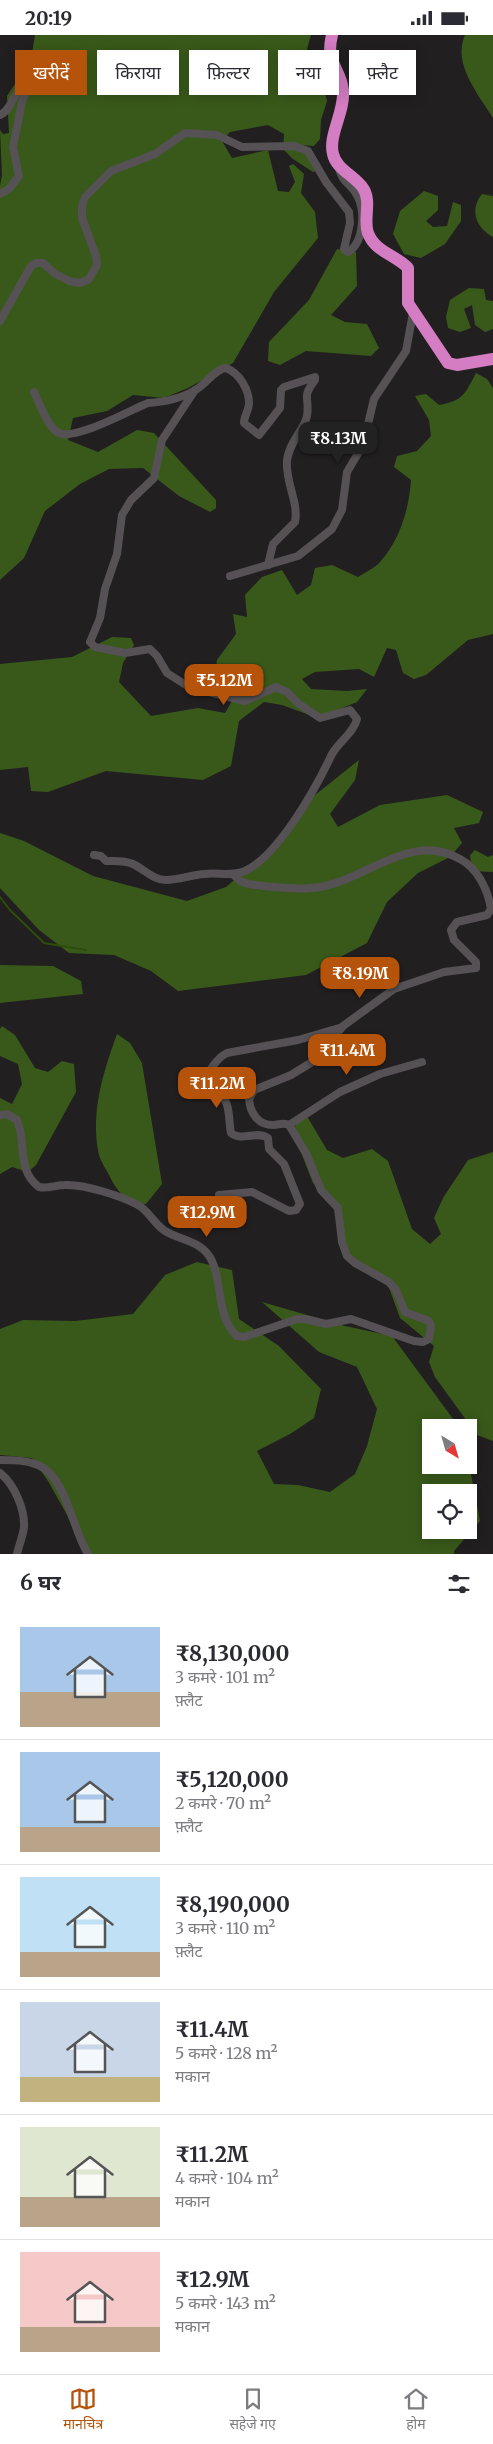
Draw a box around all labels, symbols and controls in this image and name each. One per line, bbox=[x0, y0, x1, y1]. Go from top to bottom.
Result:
text: 20:19 bbox=[25, 6, 72, 30]
chip: खरीदें bbox=[15, 50, 87, 95]
chip: किराया bbox=[97, 50, 179, 95]
chip: फ़िल्टर bbox=[189, 50, 268, 95]
chip: नया bbox=[278, 50, 339, 95]
chip: फ़्लैट bbox=[349, 50, 416, 95]
pin: ₹8.13M bbox=[297, 421, 379, 464]
text: ₹8.13M bbox=[309, 428, 367, 448]
pin: ₹5.12M bbox=[183, 663, 265, 706]
text: ₹5.12M bbox=[195, 670, 253, 690]
pin: ₹8.19M bbox=[319, 957, 401, 999]
text: ₹8.19M bbox=[331, 963, 389, 983]
pin: ₹11.4M bbox=[306, 1033, 388, 1076]
text: ₹11.4M bbox=[319, 1040, 375, 1060]
pin: ₹11.2M bbox=[176, 1067, 258, 1109]
text: ₹11.2M bbox=[189, 1073, 245, 1093]
pin: ₹12.9M bbox=[166, 1195, 248, 1238]
text: ₹12.9M bbox=[179, 1202, 235, 1222]
north arrow bbox=[422, 1419, 478, 1474]
map controls bbox=[422, 1419, 477, 1539]
button: locate bbox=[422, 1484, 477, 1539]
text: 6 घर bbox=[20, 1569, 61, 1596]
icon: filters bbox=[445, 1570, 473, 1598]
text: ₹8,130,000 bbox=[175, 1640, 289, 1667]
icon: home bbox=[60, 1647, 120, 1707]
text: 3 कमरे · 101 m² bbox=[175, 1667, 275, 1687]
text: फ़्लैट bbox=[175, 1690, 203, 1710]
text: ₹5,120,000 bbox=[175, 1766, 289, 1793]
icon: home bbox=[60, 1772, 120, 1832]
text: 2 कमरे · 70 m² bbox=[175, 1793, 271, 1813]
text: फ़्लैट bbox=[175, 1816, 203, 1836]
text: ₹8,190,000 bbox=[175, 1891, 290, 1918]
icon: home bbox=[60, 1897, 120, 1957]
text: 3 कमरे · 110 m² bbox=[175, 1918, 275, 1938]
text: फ़्लैट bbox=[175, 1941, 203, 1961]
text: ₹11.4M bbox=[175, 2016, 249, 2043]
icon: home bbox=[60, 2022, 120, 2082]
text: 5 कमरे · 128 m² bbox=[175, 2043, 278, 2063]
text: मकान bbox=[175, 2066, 210, 2086]
text: ₹11.2M bbox=[175, 2141, 249, 2168]
icon: home bbox=[60, 2147, 120, 2207]
text: 4 कमरे · 104 m² bbox=[175, 2168, 279, 2188]
text: मकान bbox=[175, 2191, 210, 2211]
text: ₹12.9M bbox=[175, 2266, 249, 2293]
icon: home bbox=[60, 2272, 120, 2332]
text: 5 कमरे · 143 m² bbox=[175, 2293, 276, 2313]
text: मकान bbox=[175, 2316, 210, 2336]
tab: मानचित्र bbox=[63, 2385, 103, 2435]
tab: सहेजे गए bbox=[229, 2385, 276, 2435]
tab: होम bbox=[402, 2385, 430, 2435]

